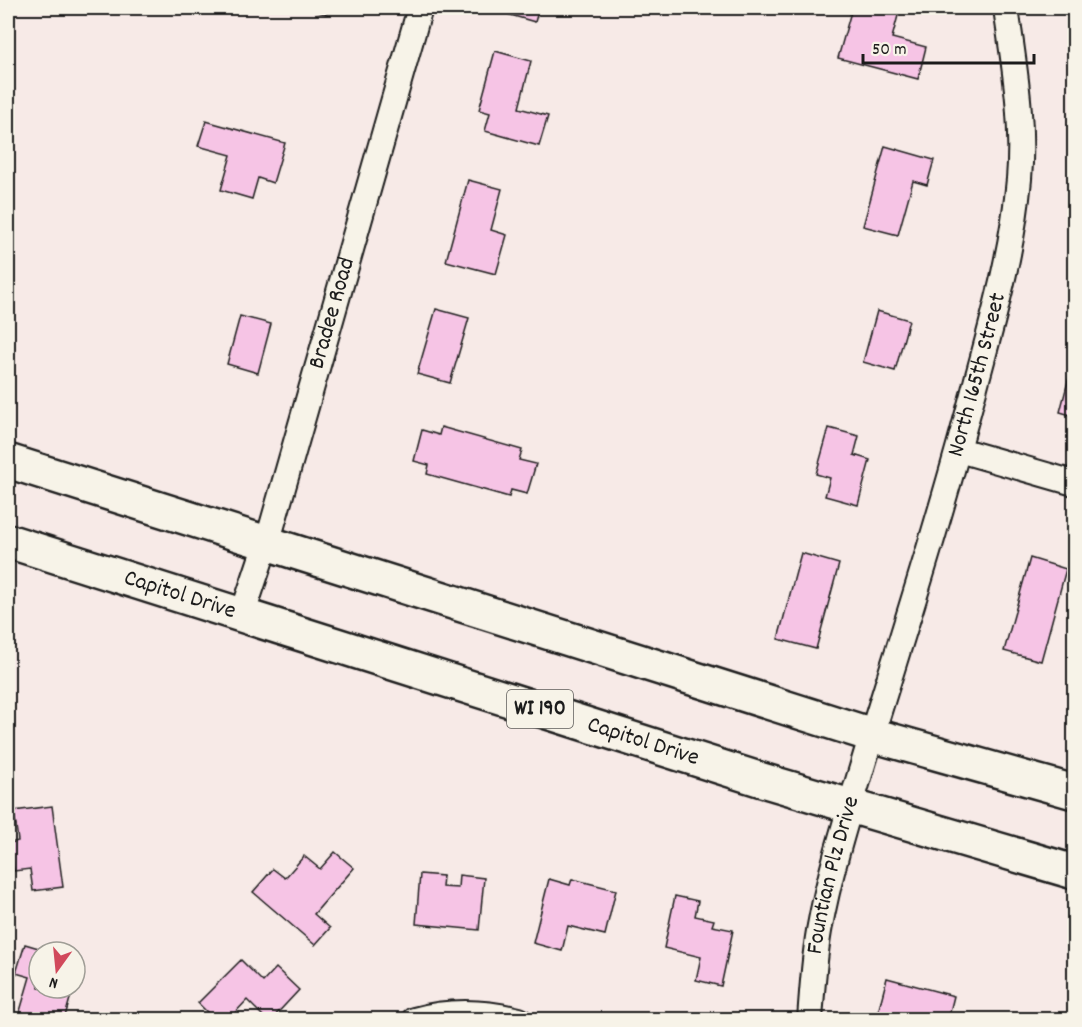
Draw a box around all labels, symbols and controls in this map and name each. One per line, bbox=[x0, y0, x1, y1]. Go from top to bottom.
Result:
scale bar bbox=[863, 27, 1034, 65]
text: 50 m bbox=[872, 38, 907, 63]
street label: Bradee Road bbox=[301, 254, 365, 373]
street label: North 165th Street bbox=[940, 289, 1016, 461]
street label: Capitol Drive bbox=[119, 562, 240, 629]
road number: WI 190 bbox=[507, 690, 573, 728]
street label: Capitol Drive bbox=[583, 709, 703, 776]
street label: Fountian Plz Drive bbox=[799, 792, 869, 956]
north arrow bbox=[27, 940, 87, 1000]
text: N bbox=[47, 970, 61, 994]

